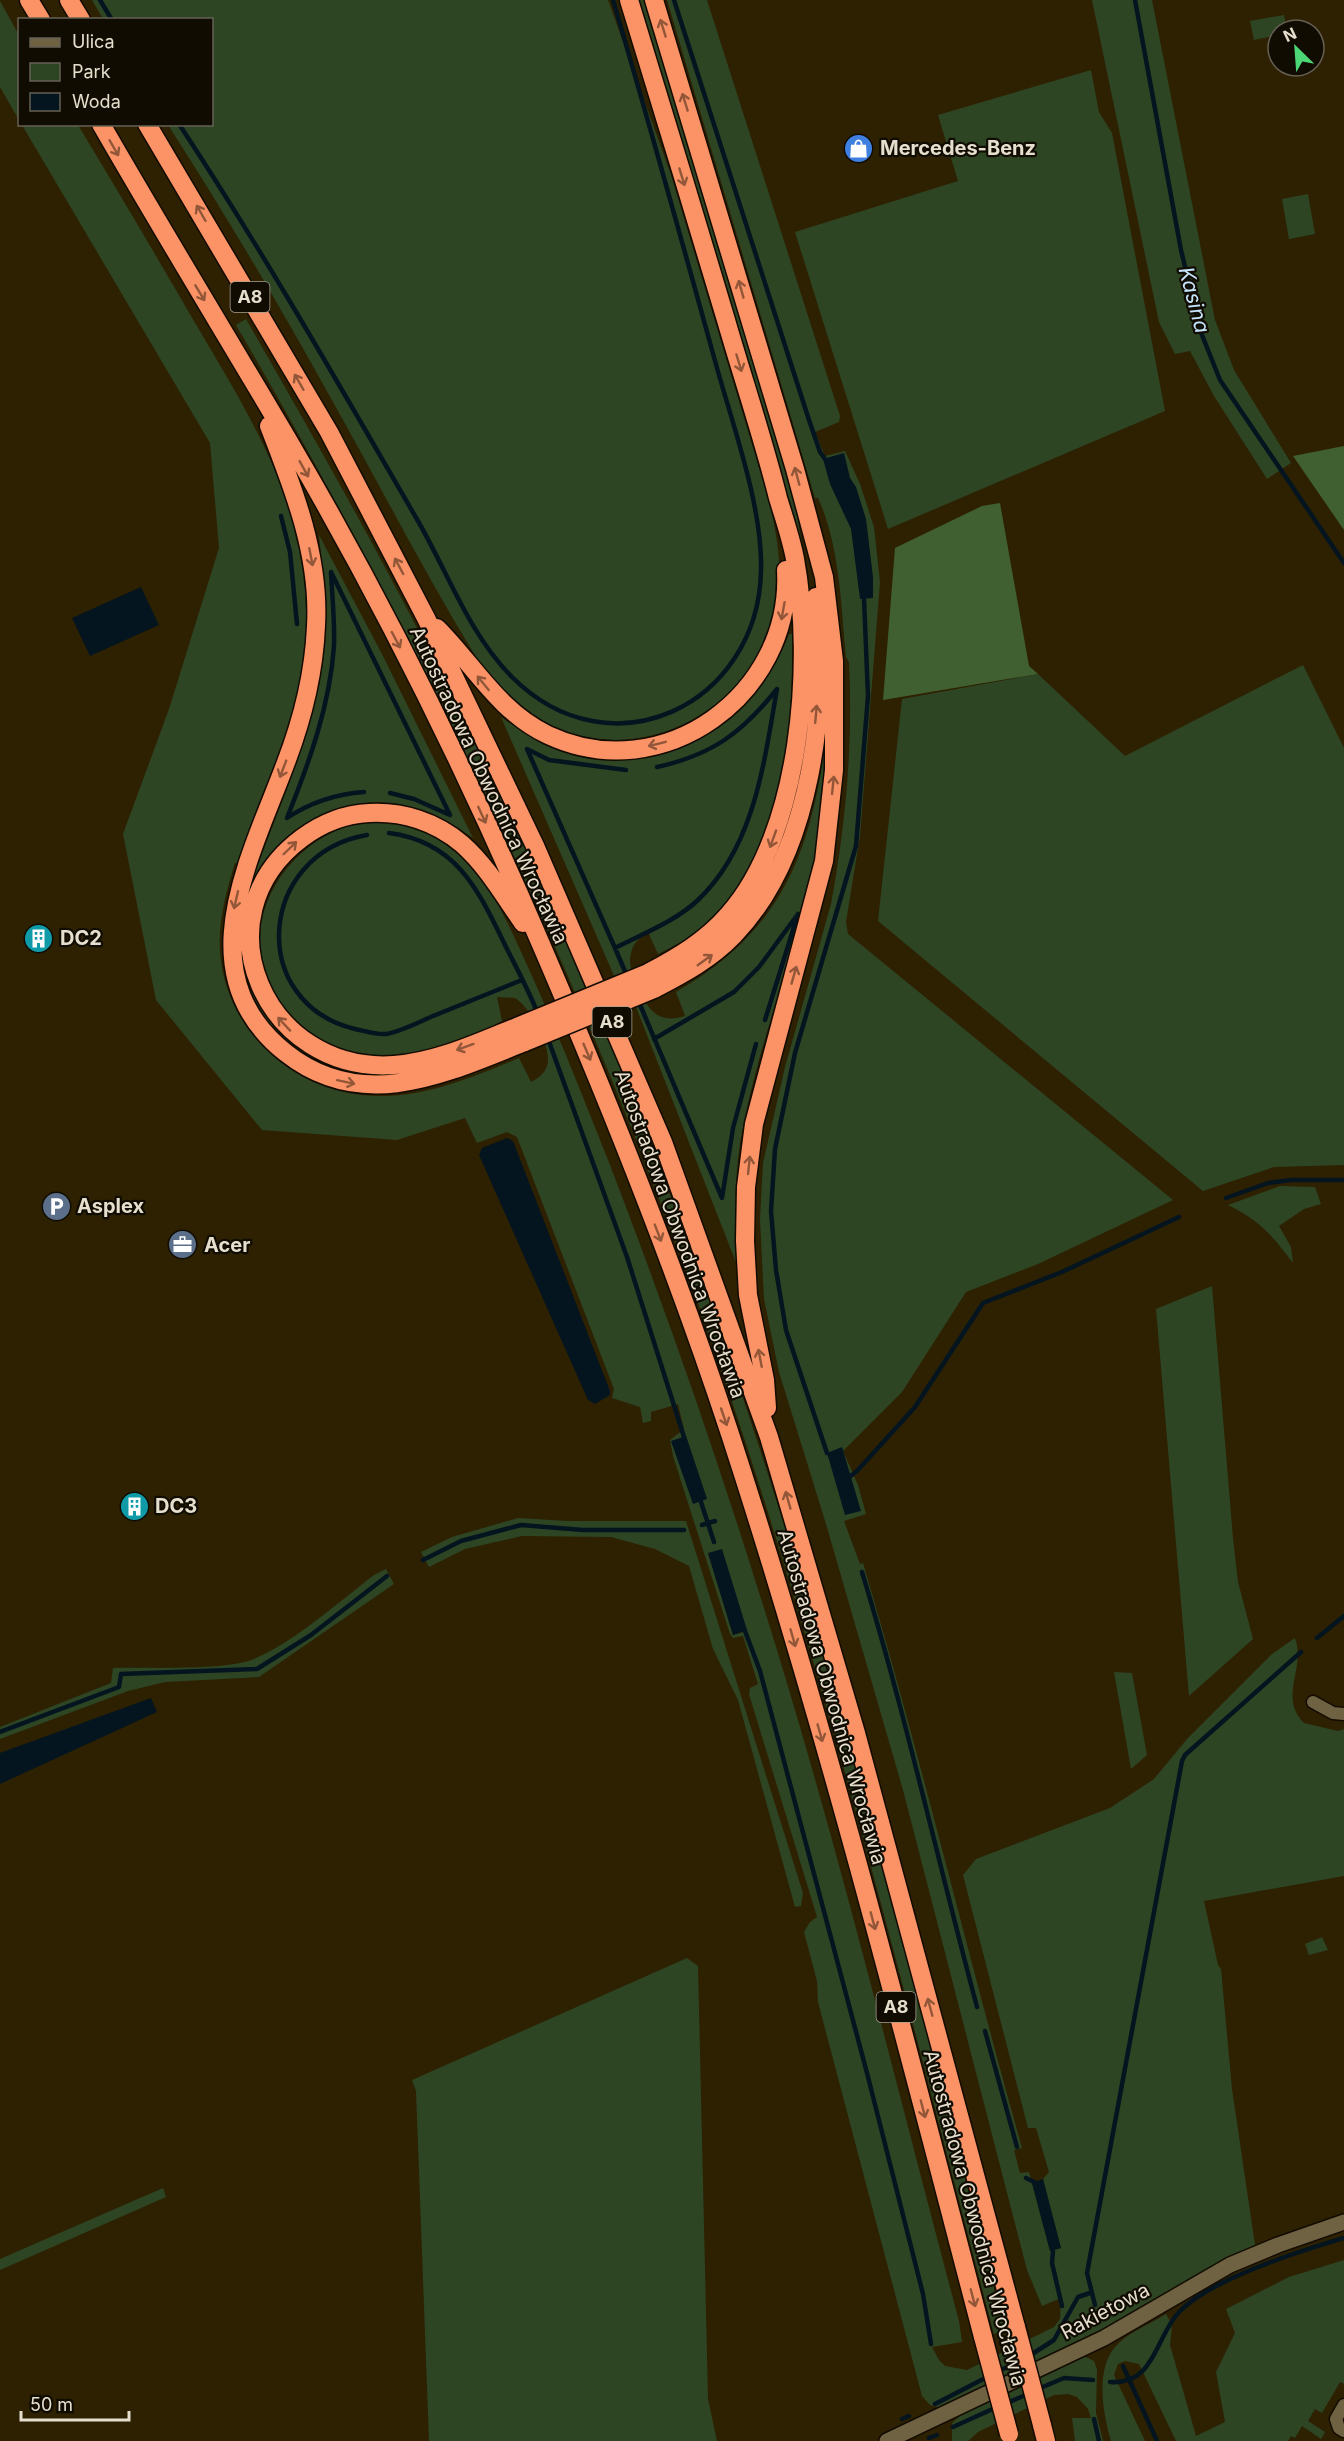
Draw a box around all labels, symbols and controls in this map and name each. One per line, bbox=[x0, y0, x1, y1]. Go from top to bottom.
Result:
legend bbox=[18, 18, 213, 126]
north arrow bbox=[1266, 18, 1326, 78]
one-way arrow bbox=[657, 19, 668, 38]
text: N bbox=[1280, 23, 1299, 46]
text: Ulica bbox=[72, 31, 115, 52]
text: Park bbox=[72, 61, 111, 82]
text: Woda bbox=[72, 91, 121, 112]
one-way arrow bbox=[679, 93, 690, 112]
shop icon: Mercedes-Benz bbox=[843, 132, 875, 164]
place label: Mercedes-Benz bbox=[880, 136, 1036, 160]
one-way arrow bbox=[109, 138, 120, 156]
one-way arrow bbox=[678, 167, 689, 186]
one-way arrow bbox=[195, 205, 207, 222]
water label: Kasina bbox=[1174, 264, 1215, 336]
one-way arrow bbox=[735, 280, 746, 299]
road number: A8 bbox=[230, 282, 270, 312]
one-way arrow bbox=[194, 284, 206, 301]
one-way arrow bbox=[734, 353, 745, 372]
one-way arrow bbox=[293, 374, 305, 391]
one-way arrow bbox=[298, 460, 310, 477]
one-way arrow bbox=[791, 467, 802, 486]
one-way arrow bbox=[306, 547, 317, 566]
one-way arrow bbox=[393, 558, 405, 575]
one-way arrow bbox=[778, 601, 789, 620]
street label: Autostradowa Obwodnica Wrocławia bbox=[405, 622, 573, 948]
one-way arrow bbox=[391, 631, 402, 649]
one-way arrow bbox=[477, 675, 490, 691]
one-way arrow bbox=[811, 704, 822, 724]
one-way arrow bbox=[648, 739, 667, 751]
one-way arrow bbox=[277, 759, 288, 777]
one-way arrow bbox=[828, 775, 839, 795]
one-way arrow bbox=[477, 806, 489, 824]
one-way arrow bbox=[766, 829, 777, 848]
one-way arrow bbox=[282, 842, 297, 856]
one-way arrow bbox=[230, 890, 242, 909]
building icon: DC2 bbox=[23, 922, 55, 954]
place label: DC2 bbox=[60, 926, 102, 950]
one-way arrow bbox=[696, 954, 712, 966]
one-way arrow bbox=[789, 966, 800, 985]
road number: A8 bbox=[592, 1007, 632, 1037]
one-way arrow bbox=[277, 1016, 291, 1031]
one-way arrow bbox=[582, 1042, 593, 1060]
one-way arrow bbox=[456, 1043, 475, 1054]
street label: Autostradowa Obwodnica Wrocławia bbox=[609, 1067, 751, 1401]
one-way arrow bbox=[336, 1076, 355, 1088]
one-way arrow bbox=[743, 1155, 754, 1175]
parking icon: Asplex bbox=[40, 1190, 72, 1222]
place label: Asplex bbox=[77, 1194, 144, 1218]
one-way arrow bbox=[653, 1224, 664, 1242]
office icon: Acer bbox=[167, 1229, 199, 1261]
place label: Acer bbox=[204, 1233, 250, 1257]
one-way arrow bbox=[754, 1349, 765, 1368]
one-way arrow bbox=[720, 1407, 731, 1426]
building icon: DC3 bbox=[118, 1490, 150, 1522]
one-way arrow bbox=[782, 1491, 793, 1510]
place label: DC3 bbox=[155, 1494, 197, 1518]
street label: Autostradowa Obwodnica Wrocławia bbox=[773, 1527, 891, 1867]
one-way arrow bbox=[788, 1628, 800, 1647]
one-way arrow bbox=[815, 1723, 827, 1742]
one-way arrow bbox=[867, 1911, 879, 1930]
road number: A8 bbox=[876, 1992, 916, 2022]
one-way arrow bbox=[923, 1998, 935, 2017]
street label: Autostradowa Obwodnica Wrocławia bbox=[918, 2047, 1032, 2389]
one-way arrow bbox=[918, 2100, 930, 2119]
street label: Rakietowa bbox=[1057, 2278, 1153, 2344]
one-way arrow bbox=[967, 2288, 979, 2307]
scale bar bbox=[21, 2384, 129, 2422]
text: 50 m bbox=[30, 2394, 73, 2415]

